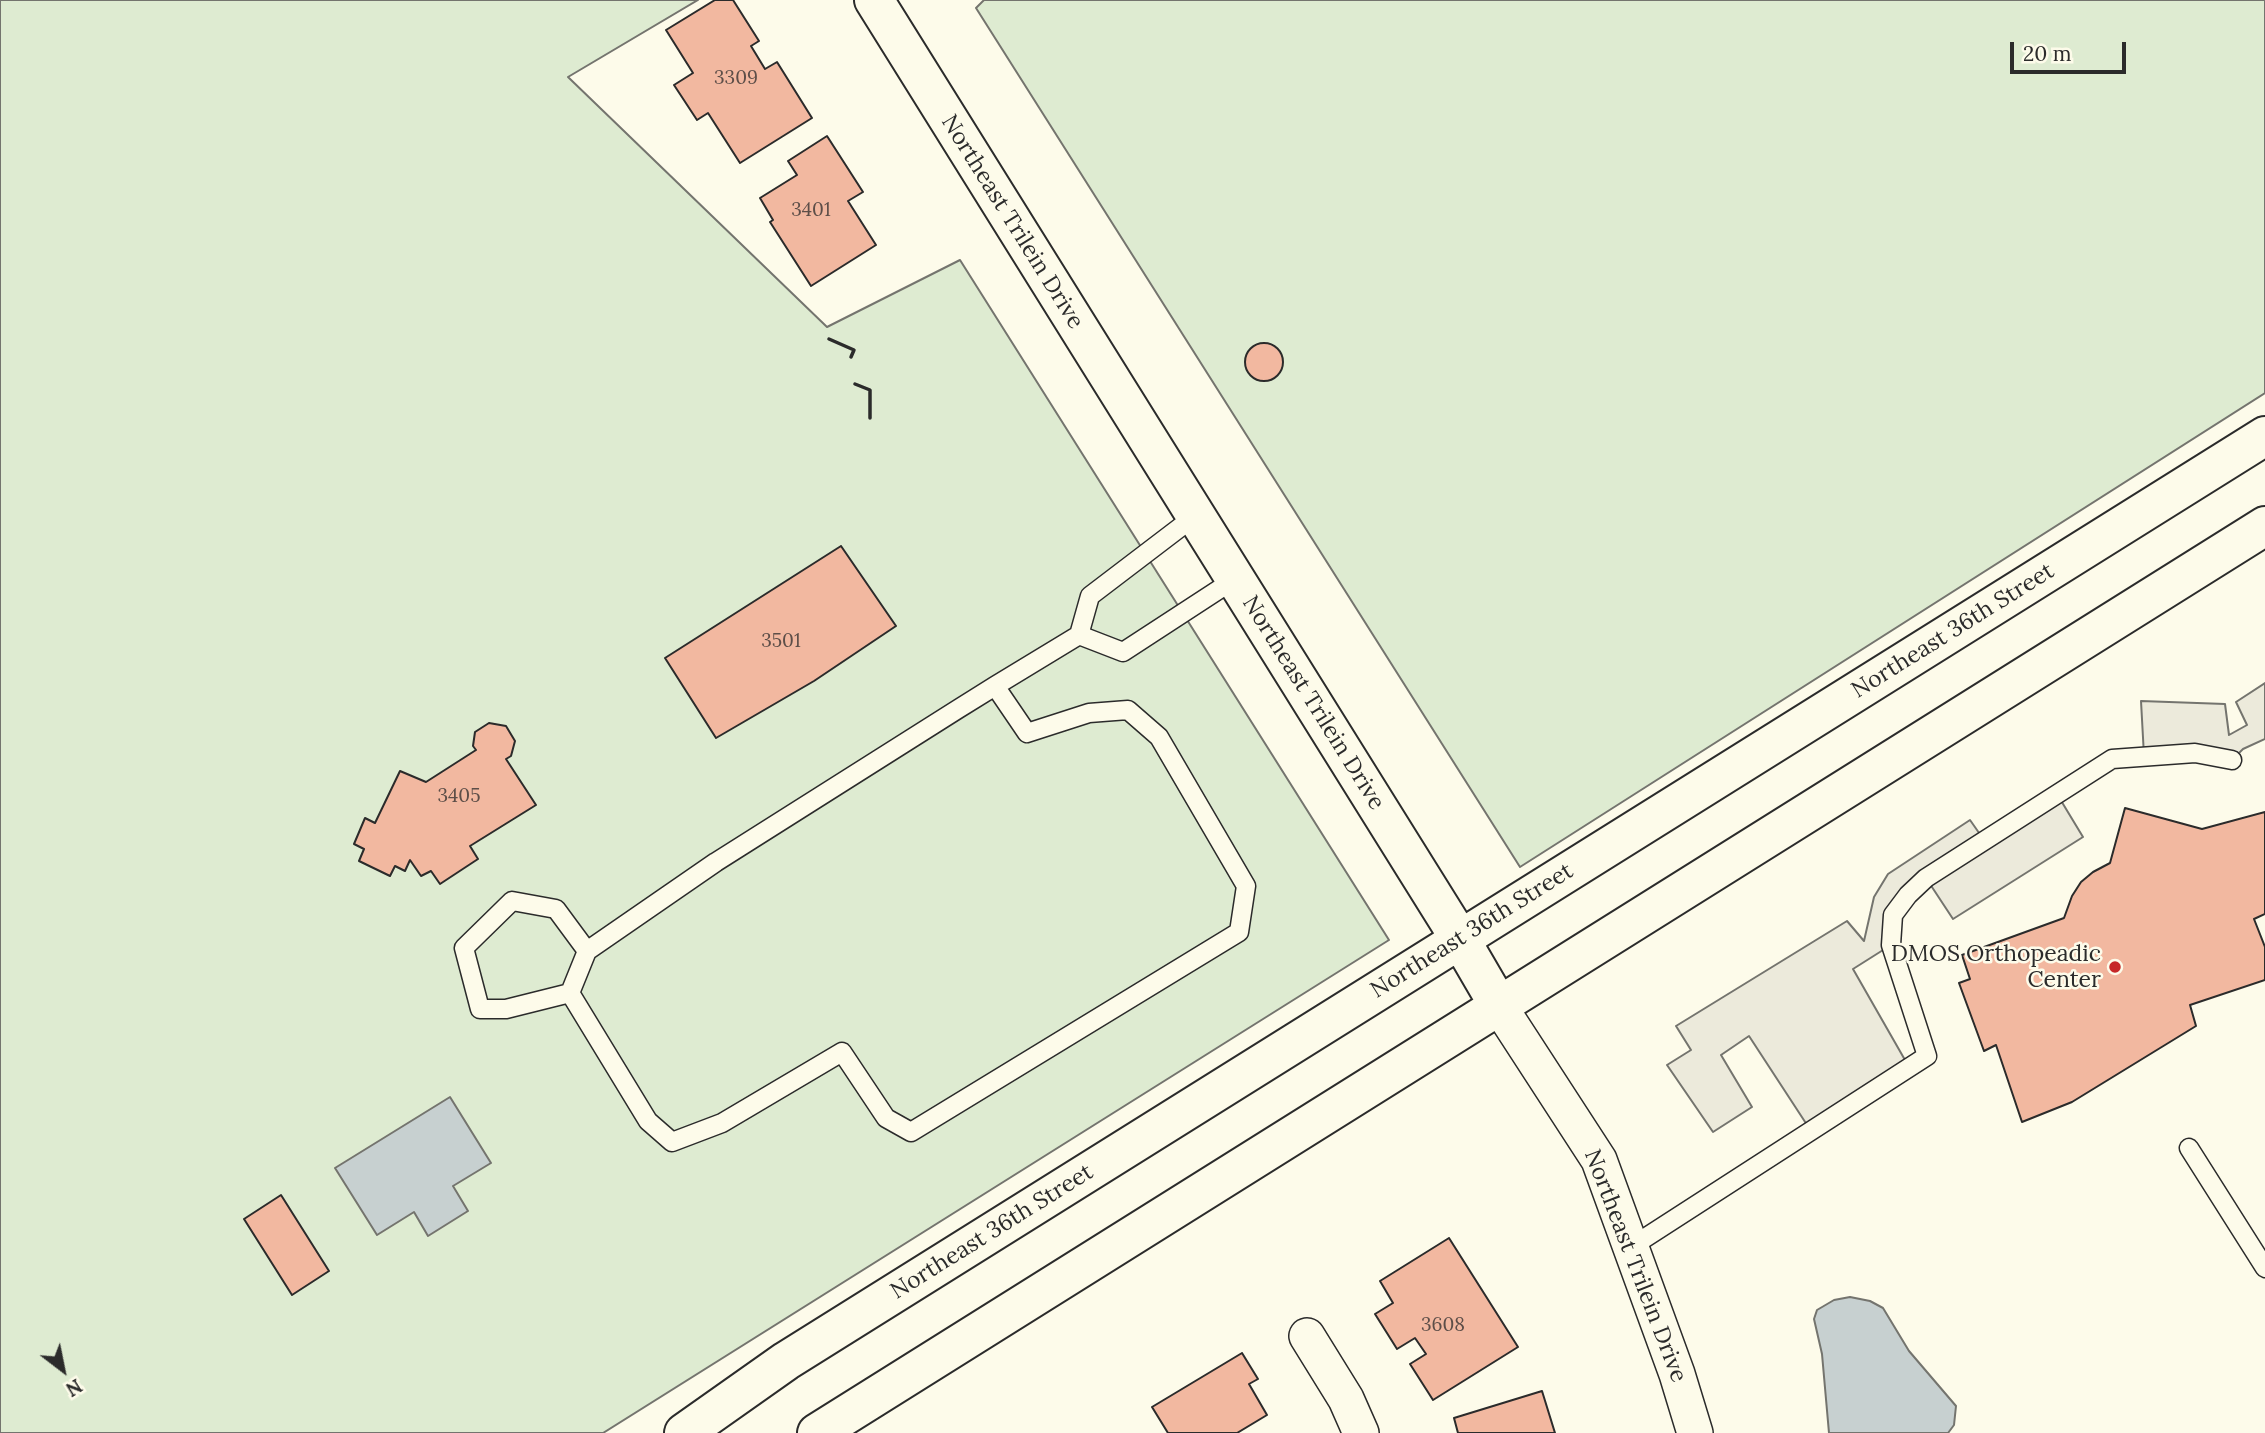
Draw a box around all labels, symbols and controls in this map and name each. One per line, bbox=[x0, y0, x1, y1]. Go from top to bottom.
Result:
scale bar bbox=[2013, 28, 2128, 72]
text: 20 m bbox=[2023, 40, 2072, 67]
house number: 3309 bbox=[714, 68, 758, 90]
street label: Northeast Trilein Drive bbox=[935, 110, 1089, 334]
house number: 3401 bbox=[791, 200, 831, 222]
street label: Northeast 36th Street bbox=[1847, 557, 2059, 705]
street label: Northeast Trilein Drive bbox=[1236, 591, 1390, 815]
house number: 3501 bbox=[761, 631, 801, 653]
house number: 3405 bbox=[437, 786, 481, 808]
street label: Northeast 36th Street bbox=[1366, 857, 1578, 1005]
place label: DMOS Orthopeadic Center bbox=[1891, 940, 2101, 994]
marker: DMOS Orthopeadic Center bbox=[2107, 959, 2123, 975]
street label: Northeast Trilein Drive bbox=[1578, 1146, 1692, 1386]
street label: Northeast 36th Street bbox=[886, 1158, 1098, 1306]
house number: 3608 bbox=[1421, 1315, 1465, 1337]
north arrow bbox=[28, 1335, 98, 1405]
text: N bbox=[62, 1374, 87, 1402]

